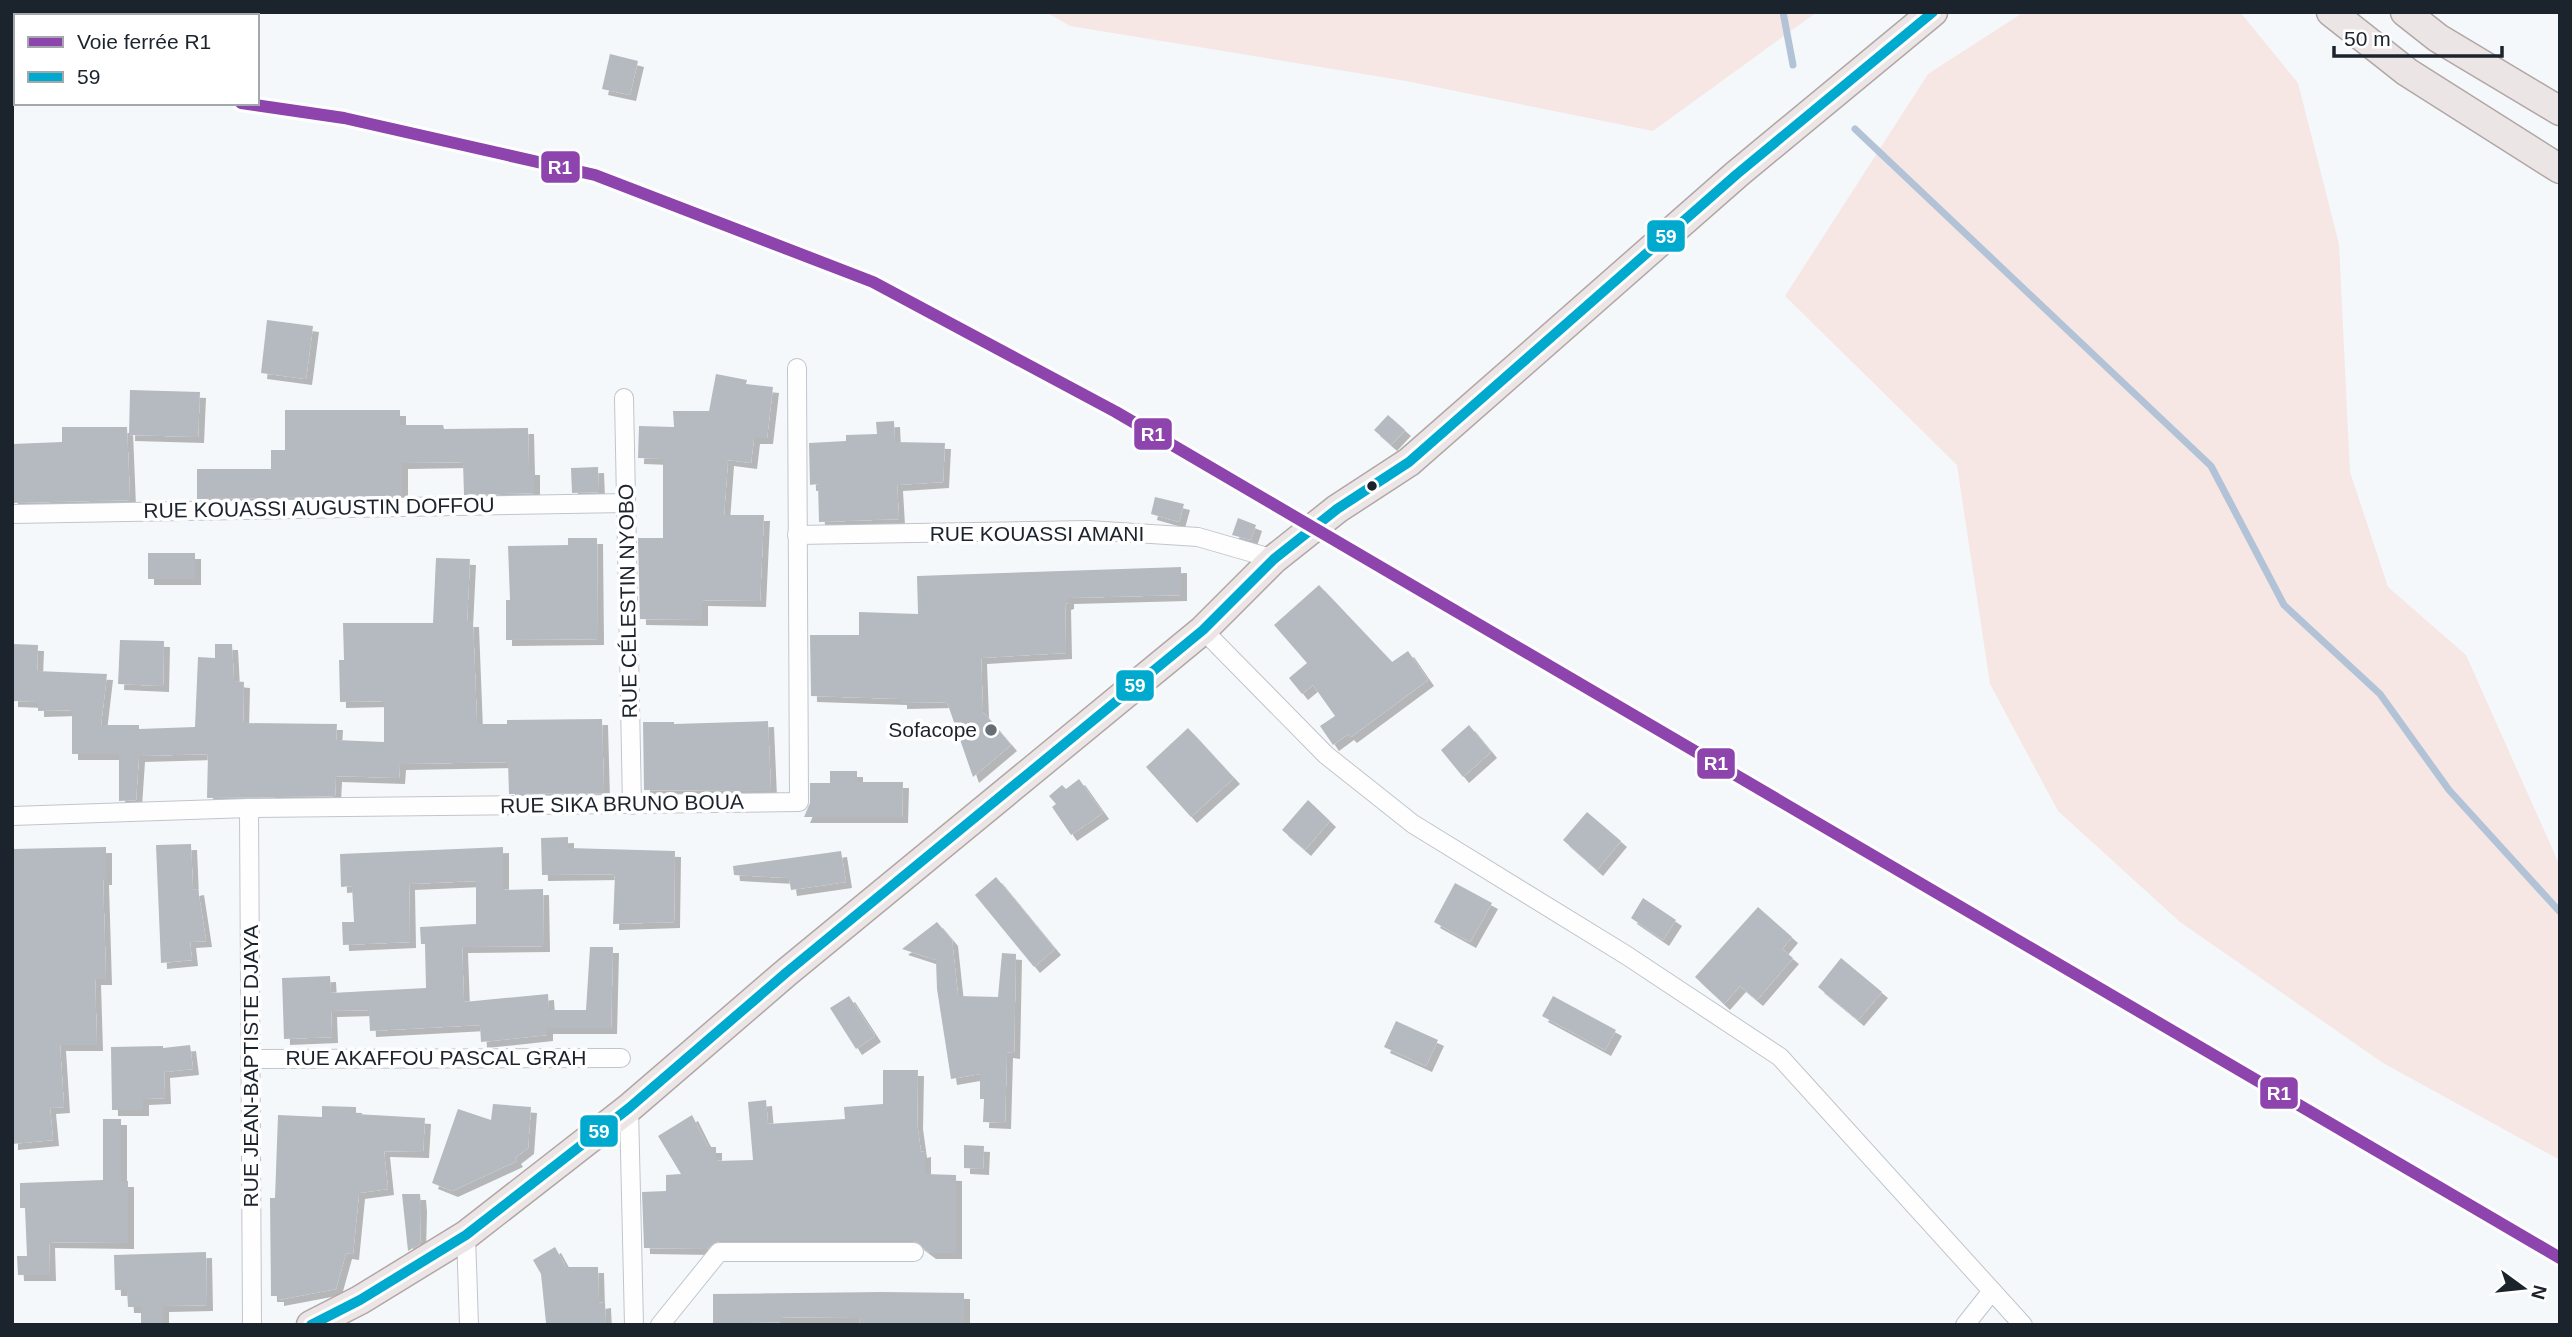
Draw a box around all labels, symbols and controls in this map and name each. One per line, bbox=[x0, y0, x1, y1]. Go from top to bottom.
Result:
legend bbox=[14, 14, 259, 105]
scale bar bbox=[2334, 14, 2502, 58]
text: 50 m bbox=[2344, 27, 2391, 50]
text: Voie ferrée R1 bbox=[77, 30, 211, 53]
text: 59 bbox=[77, 65, 100, 88]
line badge: R1 bbox=[540, 150, 581, 184]
text: R1 bbox=[548, 157, 573, 178]
line badge: 59 bbox=[1646, 219, 1686, 253]
text: 59 bbox=[1655, 226, 1677, 247]
line badge: R1 bbox=[1133, 417, 1173, 451]
text: R1 bbox=[1141, 424, 1166, 445]
unlabelled marker bbox=[1365, 479, 1379, 493]
street label: RUE CÉLESTIN NYOBO bbox=[614, 484, 641, 718]
street label: RUE KOUASSI AUGUSTIN DOFFOU bbox=[143, 493, 495, 522]
street label: RUE KOUASSI AMANI bbox=[930, 522, 1144, 545]
line badge: 59 bbox=[1115, 669, 1155, 702]
text: 59 bbox=[1124, 675, 1146, 696]
place label: Sofacope bbox=[888, 718, 977, 741]
marker: Sofacope bbox=[983, 722, 999, 738]
line badge: R1 bbox=[1696, 747, 1736, 780]
text: R1 bbox=[1704, 753, 1729, 774]
street label: RUE SIKA BRUNO BOUA bbox=[500, 790, 744, 817]
street label: RUE JEAN-BAPTISTE DJAYA bbox=[239, 925, 262, 1207]
street label: RUE AKAFFOU PASCAL GRAH bbox=[285, 1046, 587, 1069]
line badge: R1 bbox=[2259, 1076, 2299, 1110]
text: R1 bbox=[2267, 1083, 2292, 1104]
line badge: 59 bbox=[579, 1114, 619, 1148]
text: 59 bbox=[588, 1121, 610, 1142]
north arrow bbox=[2488, 1253, 2558, 1323]
text: N bbox=[2527, 1283, 2551, 1302]

